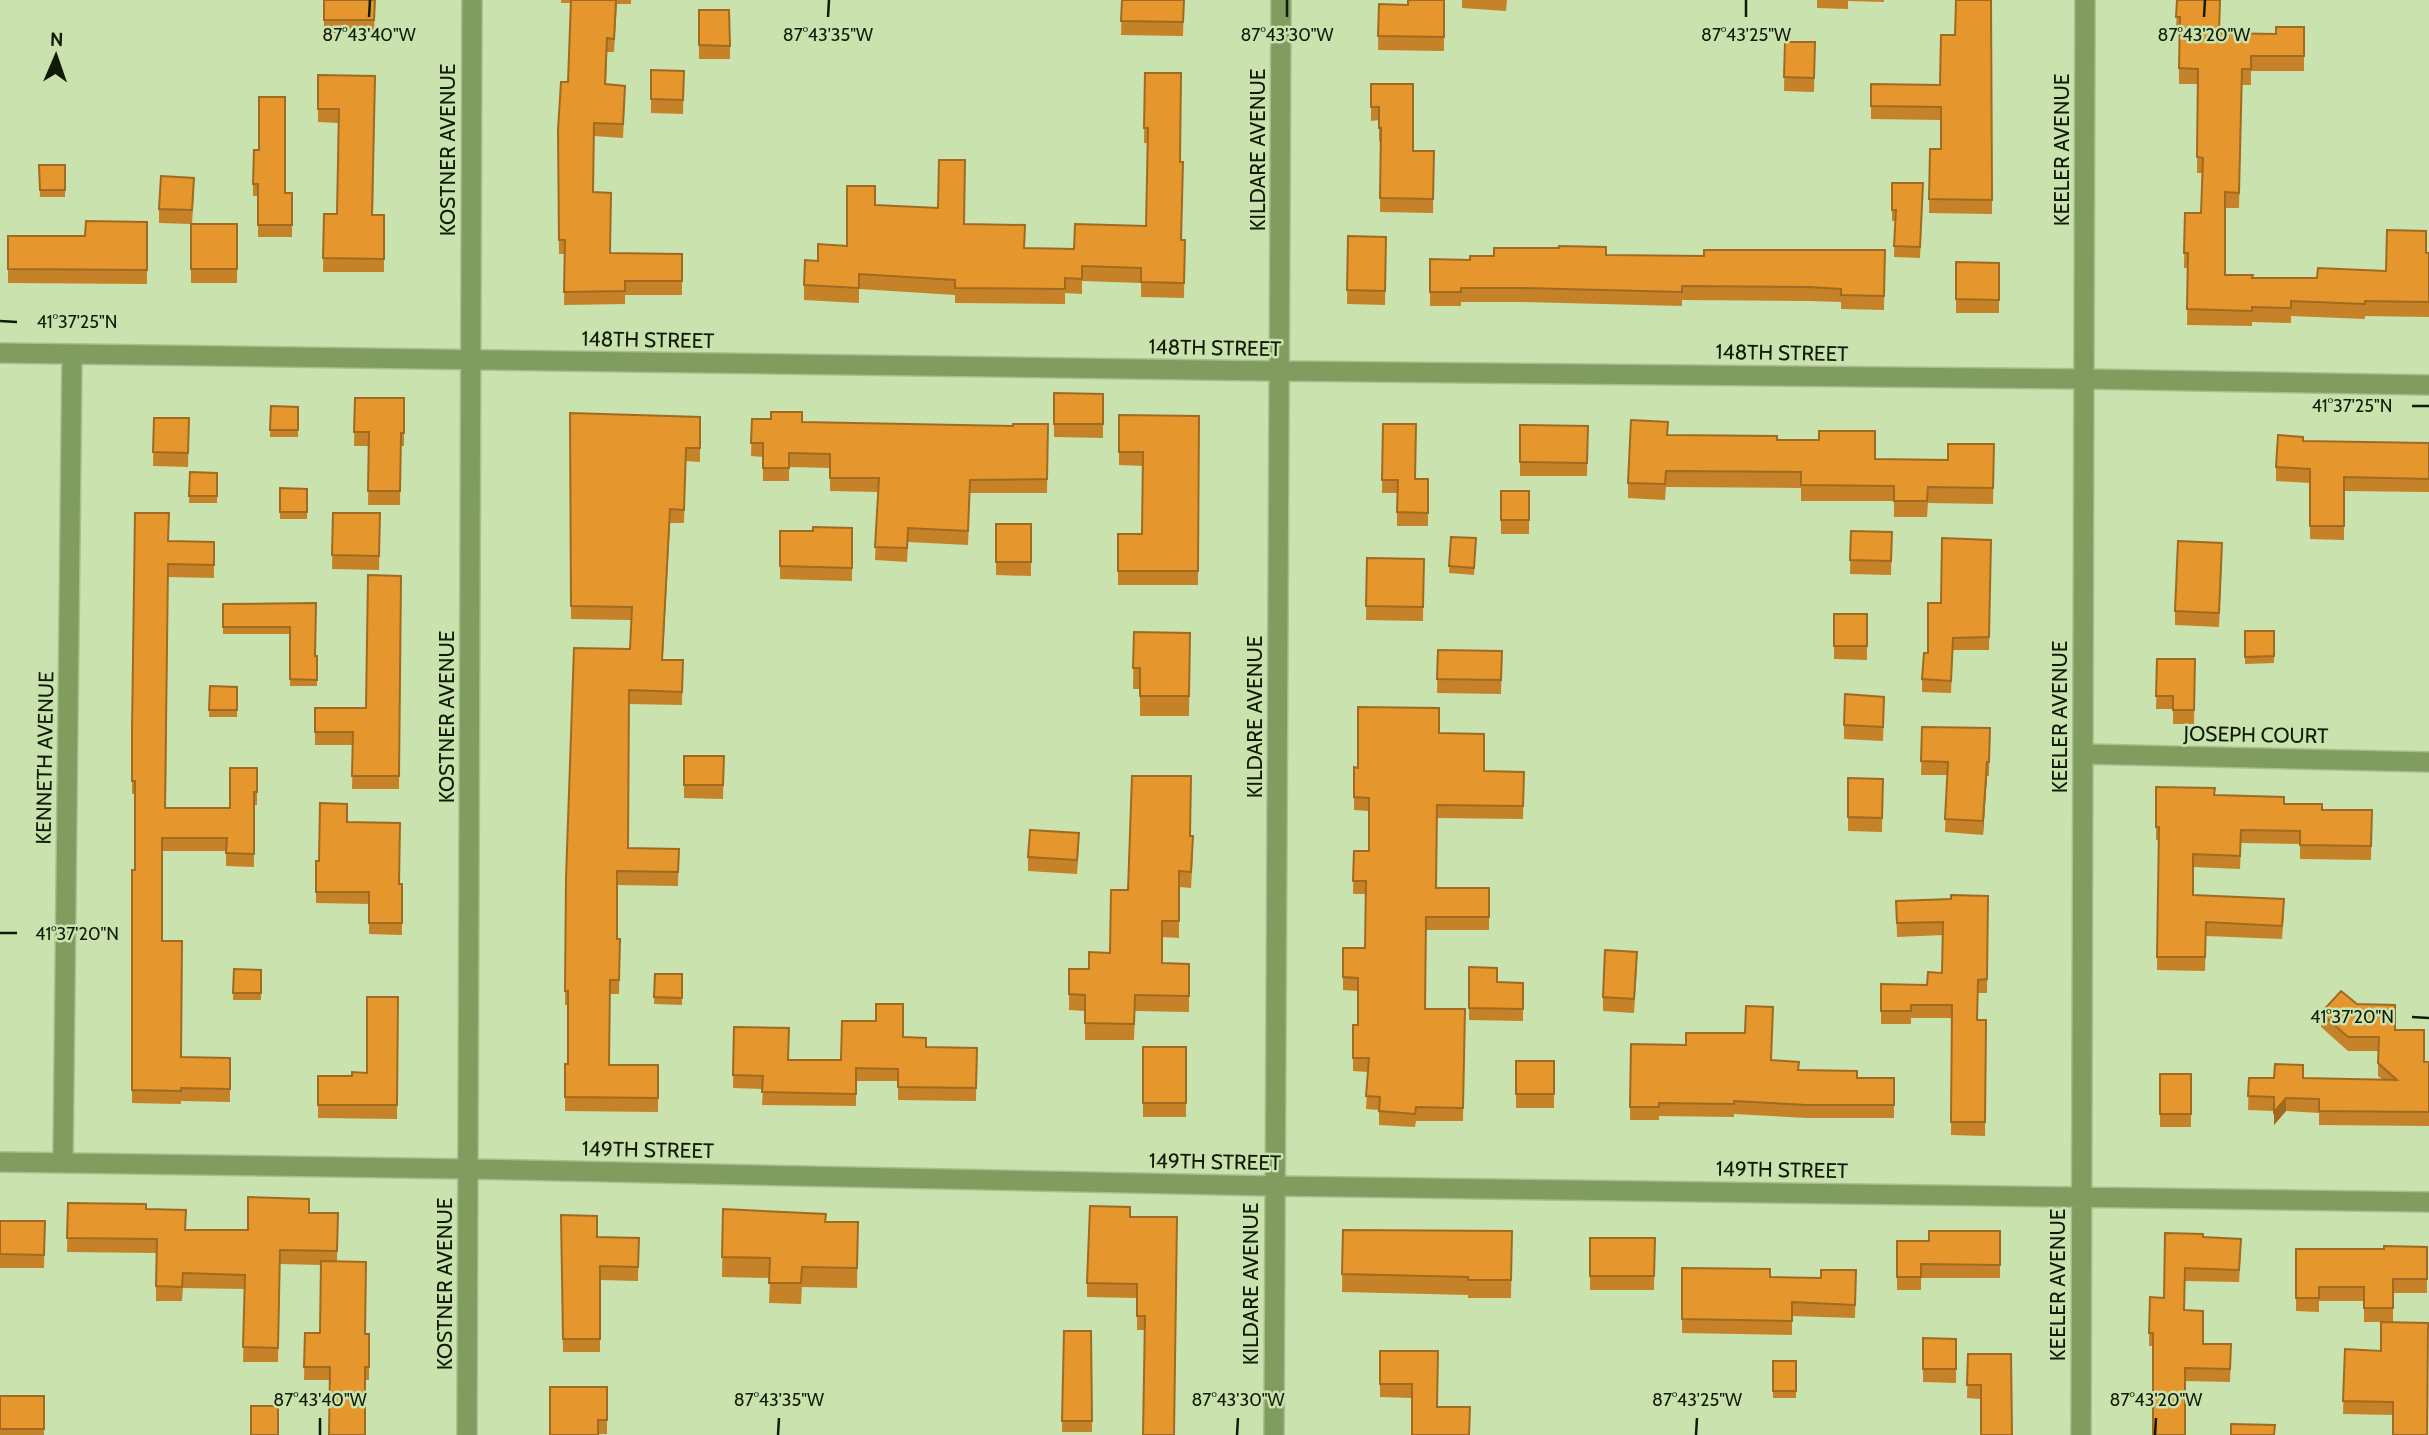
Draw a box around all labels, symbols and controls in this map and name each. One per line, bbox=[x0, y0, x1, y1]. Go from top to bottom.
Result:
north arrow bbox=[21, 21, 91, 91]
text: 87°43'40"W bbox=[322, 24, 416, 46]
text: 87°43'35"W bbox=[783, 24, 873, 46]
text: 87°43'30"W bbox=[1240, 24, 1334, 46]
text: 87°43'25"W bbox=[1701, 24, 1791, 46]
text: 87°43'20"W bbox=[2158, 24, 2250, 46]
text: N bbox=[49, 28, 64, 51]
street label: KOSTNER AVENUE bbox=[435, 64, 460, 236]
street label: KILDARE AVENUE bbox=[1245, 69, 1270, 231]
street label: KEELER AVENUE bbox=[2049, 74, 2074, 226]
text: 41°37'25"N bbox=[36, 311, 118, 333]
street label: 148TH STREET bbox=[581, 326, 715, 353]
street label: 148TH STREET bbox=[1148, 334, 1282, 361]
street label: 148TH STREET bbox=[1715, 339, 1849, 366]
text: 41°37'25"N bbox=[2311, 395, 2393, 417]
street label: KOSTNER AVENUE bbox=[434, 631, 459, 803]
street label: KILDARE AVENUE bbox=[1242, 636, 1267, 798]
street label: KEELER AVENUE bbox=[2047, 641, 2072, 793]
street label: KENNETH AVENUE bbox=[30, 671, 59, 845]
street label: JOSEPH COURT bbox=[2183, 721, 2329, 748]
text: 41°37'20"N bbox=[35, 923, 119, 945]
text: 41°37'20"N bbox=[2310, 1006, 2394, 1028]
street label: 149TH STREET bbox=[582, 1136, 714, 1163]
street label: 149TH STREET bbox=[1149, 1148, 1281, 1175]
street label: 149TH STREET bbox=[1716, 1156, 1848, 1183]
street label: KOSTNER AVENUE bbox=[432, 1198, 457, 1370]
street label: KILDARE AVENUE bbox=[1238, 1203, 1263, 1365]
street label: KEELER AVENUE bbox=[2045, 1209, 2070, 1361]
text: 87°43'40"W bbox=[273, 1389, 367, 1411]
text: 87°43'35"W bbox=[734, 1389, 824, 1411]
text: 87°43'30"W bbox=[1191, 1389, 1285, 1411]
text: 87°43'25"W bbox=[1652, 1389, 1742, 1411]
text: 87°43'20"W bbox=[2110, 1389, 2202, 1411]

